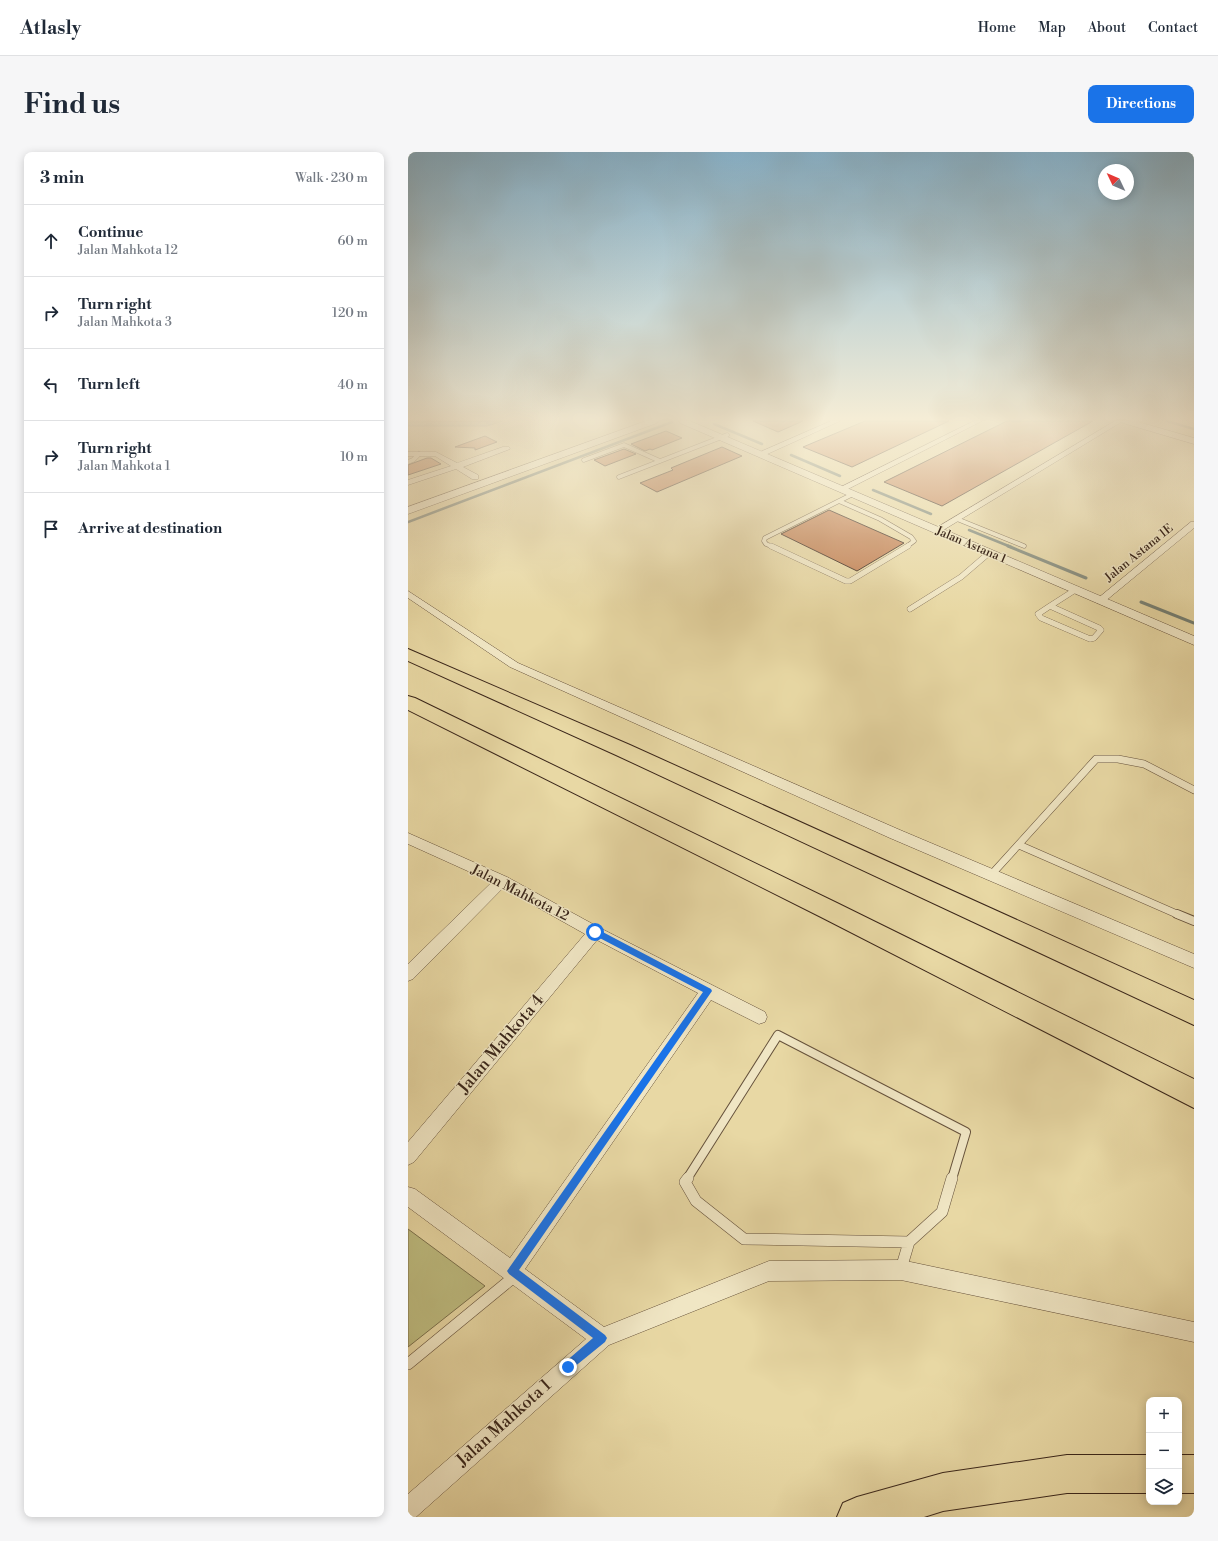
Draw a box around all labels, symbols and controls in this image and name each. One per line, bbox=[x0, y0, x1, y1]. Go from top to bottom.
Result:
text: Atlasly bbox=[20, 16, 81, 40]
text: Home bbox=[978, 19, 1016, 37]
text: Map bbox=[1038, 19, 1066, 37]
text: About bbox=[1088, 19, 1126, 37]
text: Contact bbox=[1148, 19, 1198, 37]
button: Directions bbox=[1088, 85, 1194, 123]
text: Find us bbox=[24, 87, 120, 122]
north arrow bbox=[1098, 164, 1134, 200]
text: 3 min bbox=[40, 167, 84, 189]
text: Walk · 230 m bbox=[295, 170, 368, 186]
text: Continue bbox=[78, 223, 143, 242]
icon: ahead bbox=[40, 230, 62, 252]
text: 60 m bbox=[337, 233, 368, 249]
text: Jalan Mahkota 12 bbox=[78, 242, 178, 258]
text: Turn right bbox=[78, 295, 152, 314]
icon: right bbox=[40, 302, 62, 324]
text: 120 m bbox=[332, 305, 368, 321]
text: Jalan Mahkota 3 bbox=[78, 314, 172, 330]
icon: left bbox=[40, 374, 62, 396]
text: Turn left bbox=[78, 375, 140, 394]
text: 40 m bbox=[338, 377, 368, 393]
text: Turn right bbox=[78, 439, 152, 458]
icon: right bbox=[40, 446, 62, 468]
text: 10 m bbox=[340, 449, 368, 465]
text: Jalan Mahkota 1 bbox=[78, 458, 170, 474]
icon: arrive bbox=[40, 518, 62, 540]
text: Arrive at destination bbox=[78, 519, 222, 538]
street label: Jalan Astana 1E bbox=[1101, 521, 1176, 586]
street label: Jalan Astana 1 bbox=[932, 523, 1009, 567]
street label: Jalan Mahkota 12 bbox=[467, 860, 572, 925]
route start bbox=[586, 923, 604, 941]
street label: Jalan Mahkota 4 bbox=[452, 990, 549, 1099]
route end bbox=[559, 1358, 577, 1376]
street label: Jalan Mahkota 1 bbox=[451, 1374, 557, 1472]
map controls bbox=[1146, 1397, 1182, 1505]
button: + bbox=[1146, 1397, 1182, 1433]
button: − bbox=[1146, 1433, 1182, 1469]
button: layers bbox=[1146, 1469, 1182, 1505]

